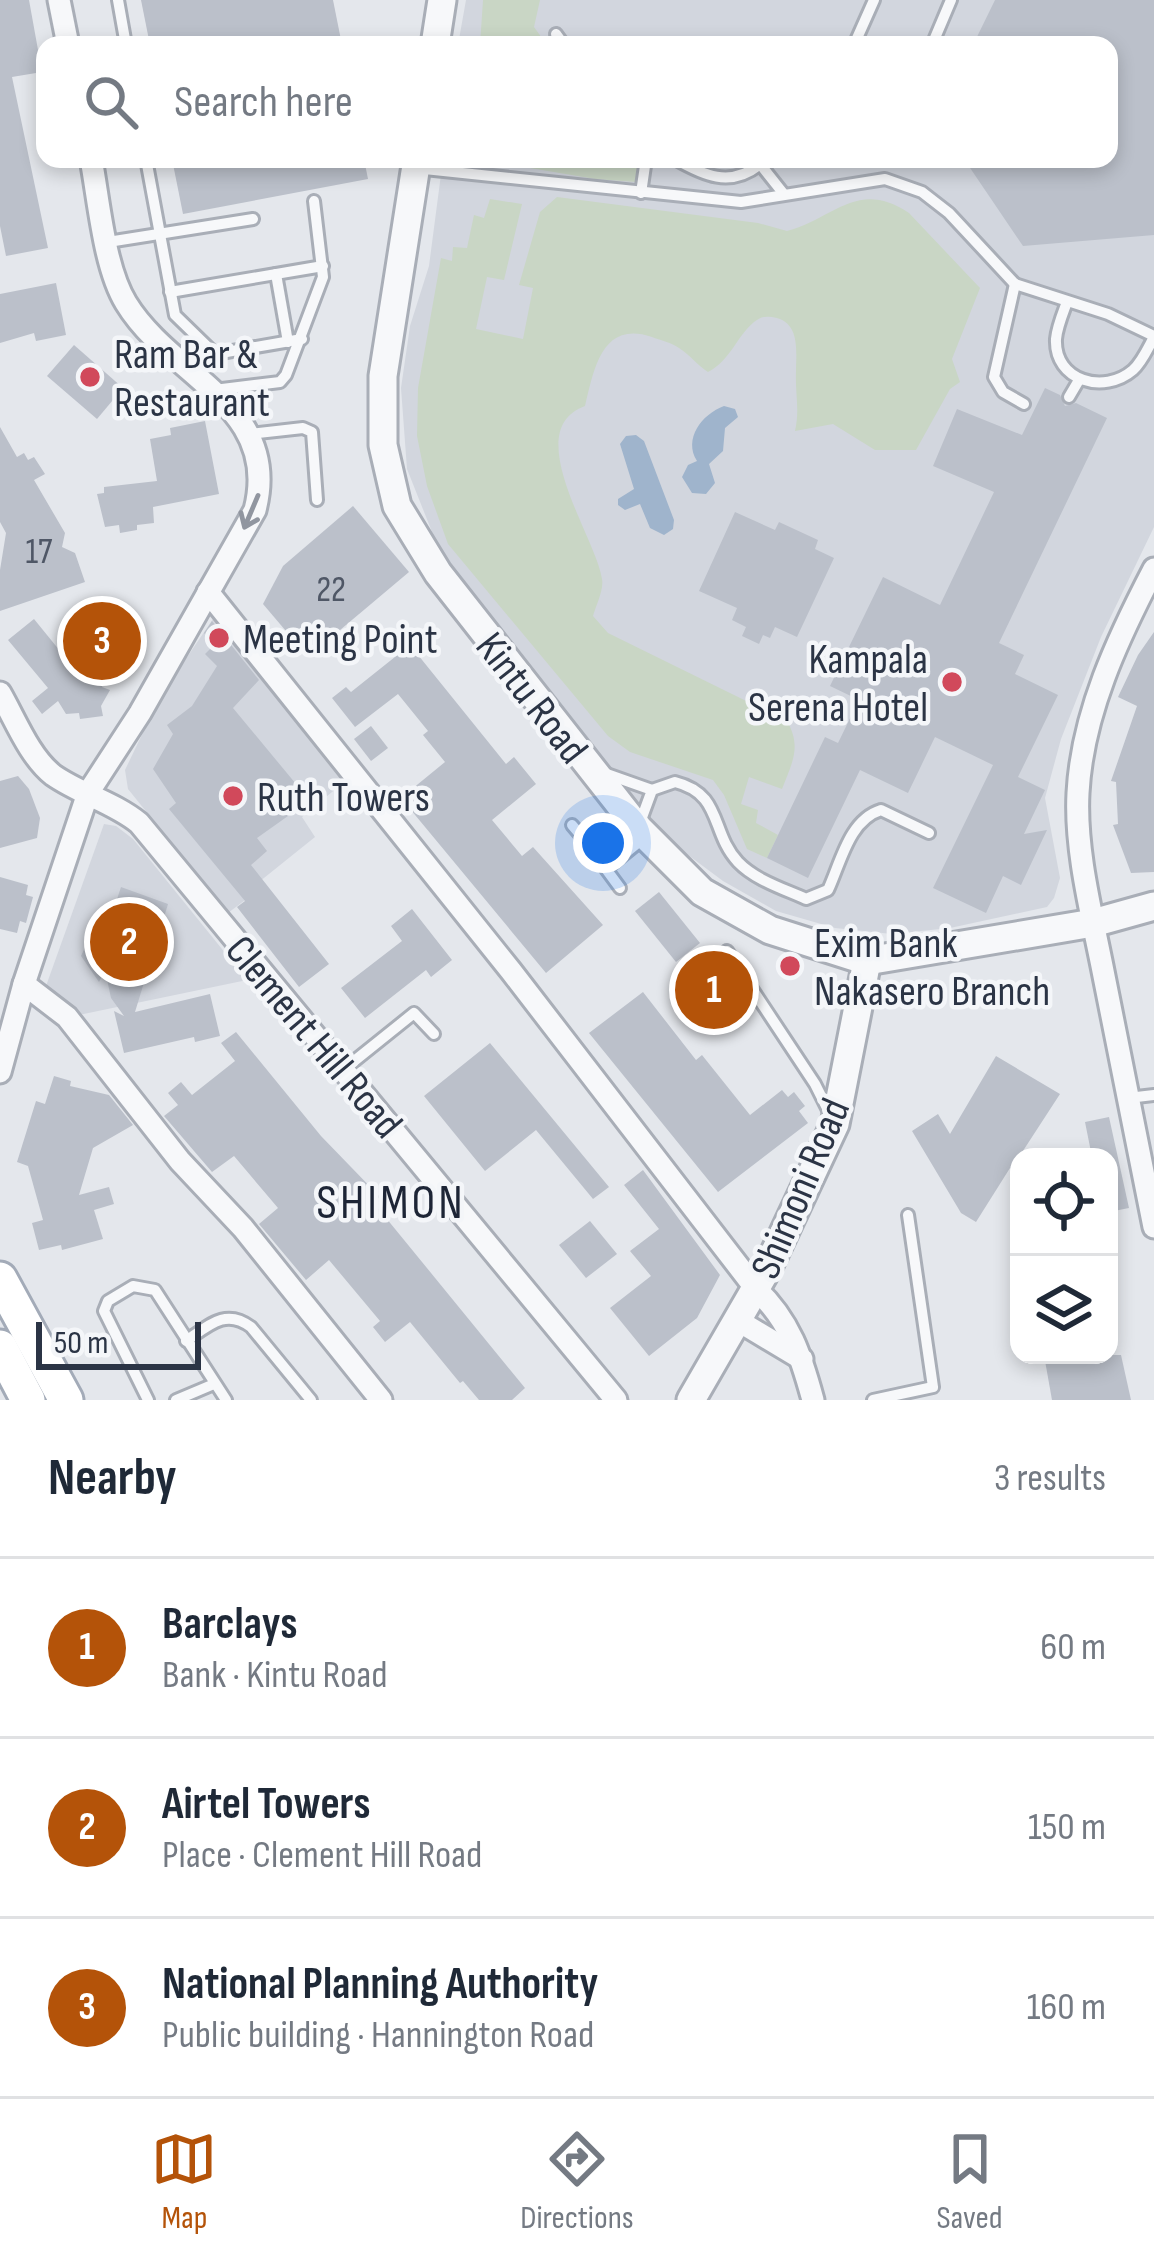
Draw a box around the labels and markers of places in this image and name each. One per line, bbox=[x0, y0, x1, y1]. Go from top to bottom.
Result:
place label: Ram Bar & Restaurant bbox=[114, 330, 270, 429]
marker: Ram Bar & Restaurant bbox=[77, 364, 103, 390]
pin: 3 bbox=[63, 596, 141, 686]
place label: Meeting Point bbox=[243, 615, 438, 666]
marker: Meeting Point bbox=[206, 625, 232, 651]
place label: Kampala Serena Hotel bbox=[748, 635, 928, 734]
marker: Kampala Serena Hotel bbox=[939, 669, 965, 695]
place label: Ruth Towers bbox=[257, 773, 430, 824]
marker: Ruth Towers bbox=[220, 783, 246, 809]
pin: 2 bbox=[90, 897, 168, 987]
place label: Exim Bank Nakasero Branch bbox=[814, 919, 1050, 1018]
pin: 1 bbox=[675, 945, 753, 1035]
marker: Exim Bank Nakasero Branch bbox=[777, 953, 803, 979]

